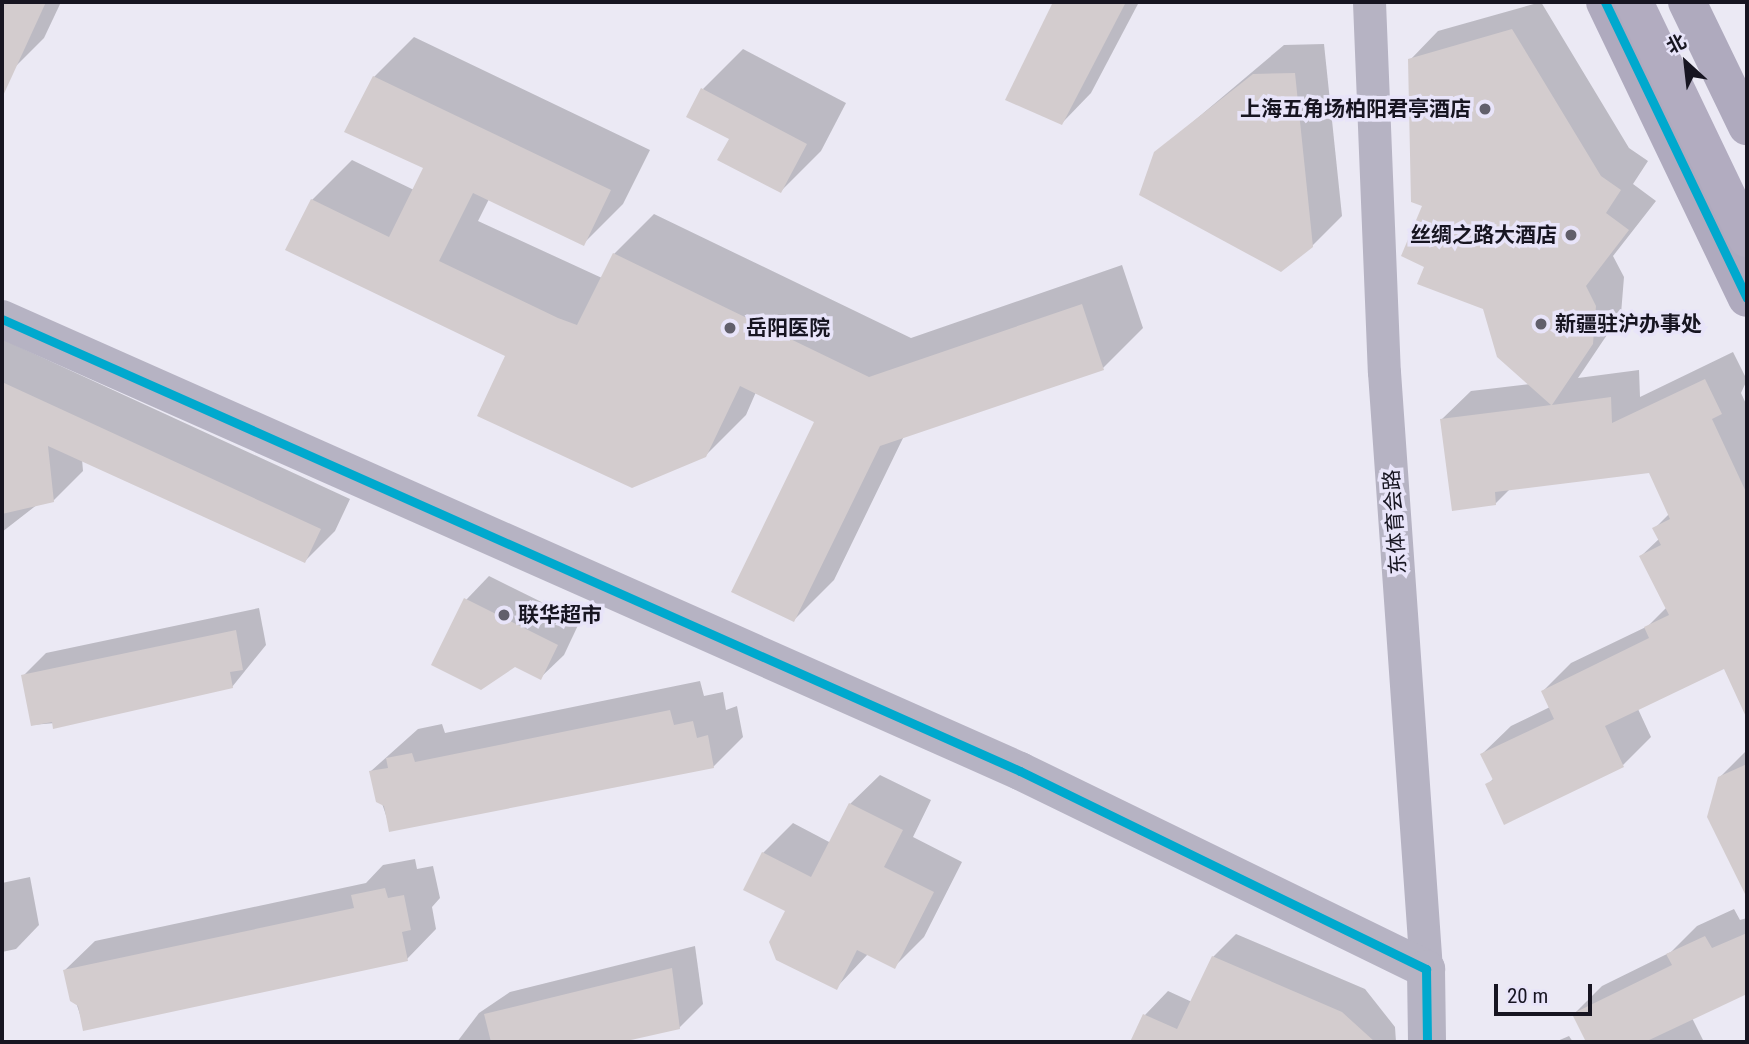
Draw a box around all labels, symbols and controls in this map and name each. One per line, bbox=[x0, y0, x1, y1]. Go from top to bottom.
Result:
north arrow bbox=[1651, 28, 1721, 98]
text: 北 bbox=[1663, 29, 1690, 58]
place label: 上海五角场柏阳君亭酒店 bbox=[1240, 96, 1471, 122]
marker: 上海五角场柏阳君亭酒店 bbox=[1477, 101, 1493, 117]
place label: 丝绸之路大酒店 bbox=[1410, 222, 1557, 248]
marker: 丝绸之路大酒店 bbox=[1563, 227, 1579, 243]
place label: 新疆驻沪办事处 bbox=[1555, 311, 1702, 337]
place label: 岳阳医院 bbox=[746, 315, 830, 341]
marker: 新疆驻沪办事处 bbox=[1533, 316, 1549, 332]
marker: 岳阳医院 bbox=[720, 318, 740, 338]
street label: 东体育会路 bbox=[1379, 469, 1411, 575]
place label: 联华超市 bbox=[518, 602, 602, 628]
marker: 联华超市 bbox=[496, 607, 512, 623]
scale bar bbox=[1497, 970, 1595, 1014]
text: 20 m bbox=[1507, 984, 1548, 1008]

